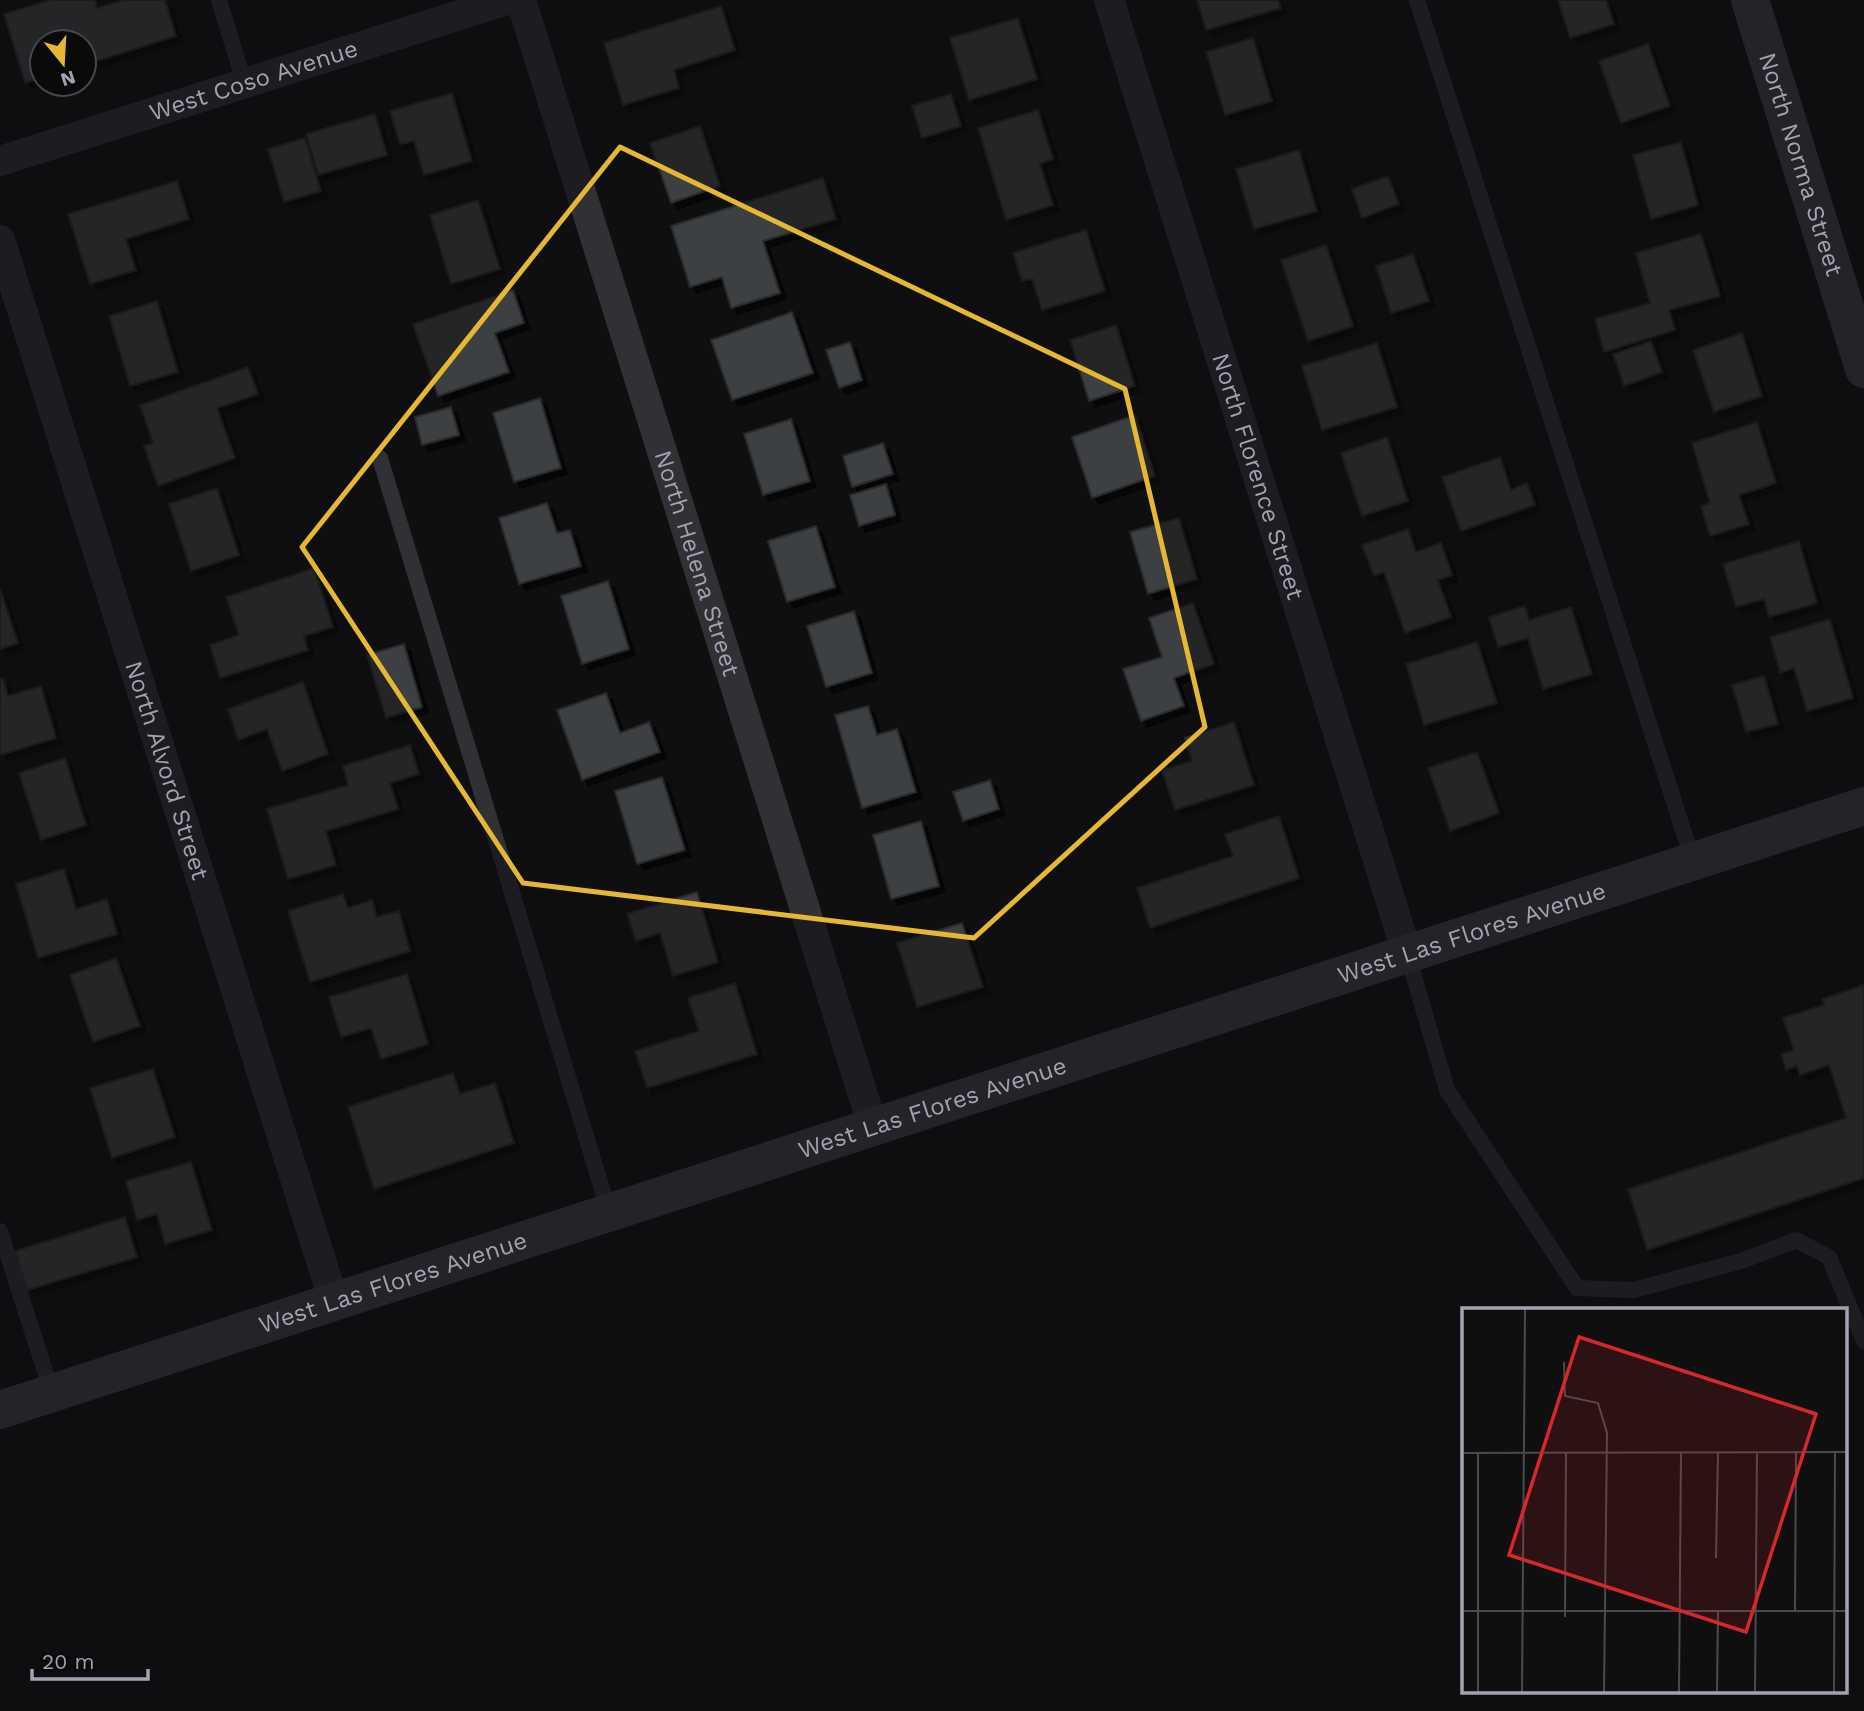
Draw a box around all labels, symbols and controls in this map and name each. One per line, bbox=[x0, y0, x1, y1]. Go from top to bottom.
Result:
north arrow bbox=[28, 28, 98, 98]
street label: West Coso Avenue bbox=[146, 34, 361, 127]
street label: North Norma Street bbox=[1753, 49, 1848, 279]
text: N bbox=[58, 66, 78, 92]
street label: North Florence Street bbox=[1206, 350, 1310, 603]
street label: North Helena Street bbox=[649, 447, 745, 679]
street label: North Alvord Street bbox=[119, 658, 214, 883]
street label: West Las Flores Avenue bbox=[1334, 877, 1609, 990]
street label: West Las Flores Avenue bbox=[795, 1051, 1070, 1164]
street label: West Las Flores Avenue bbox=[255, 1226, 531, 1339]
inset map bbox=[1462, 1308, 1846, 1694]
scale bar bbox=[32, 1638, 147, 1682]
text: 20 m bbox=[42, 1649, 94, 1674]

